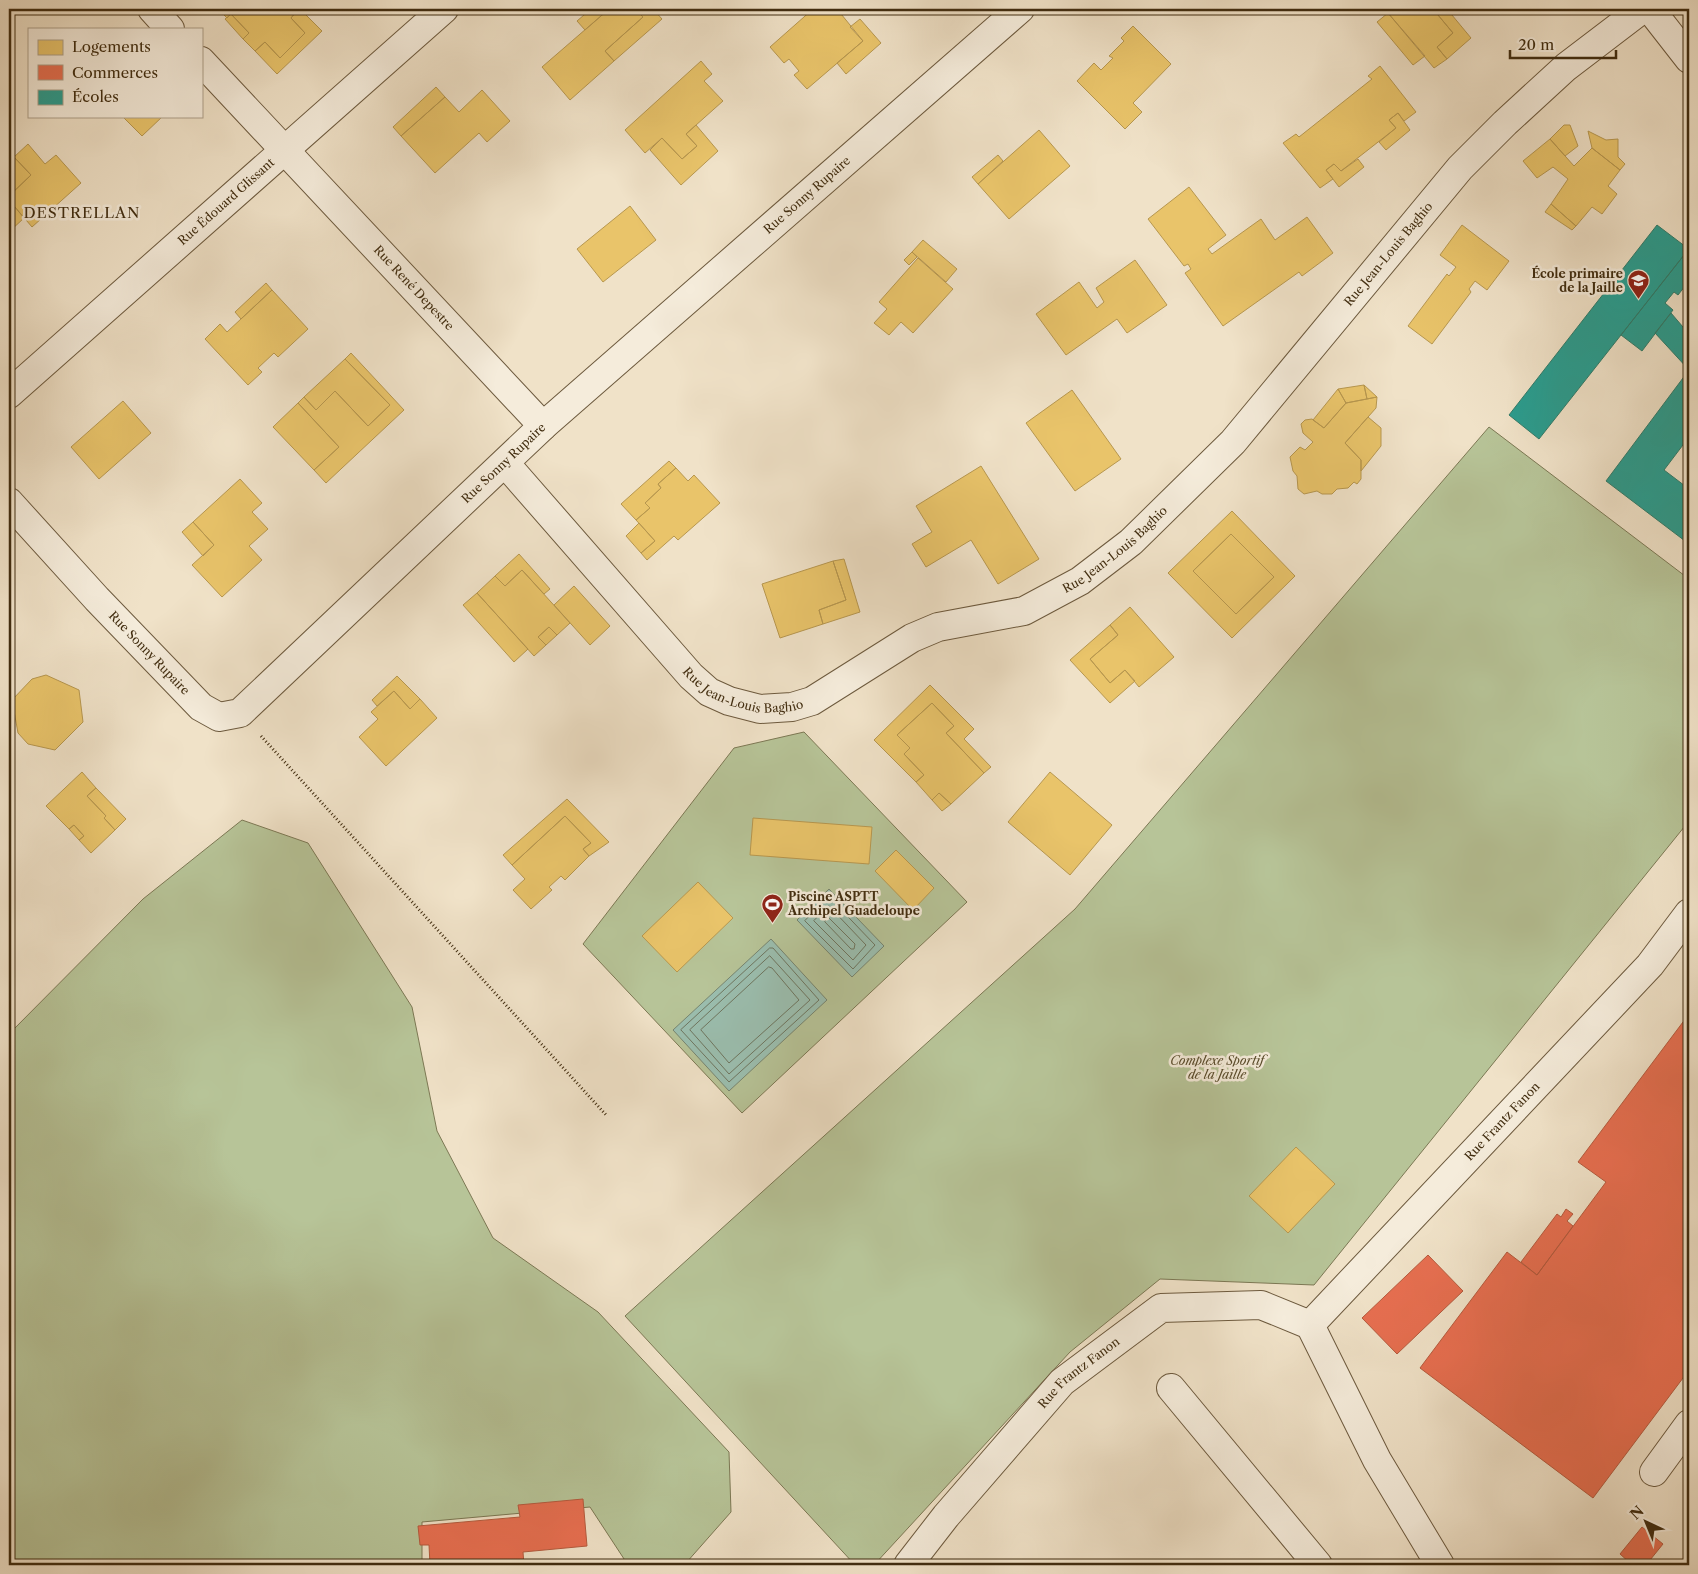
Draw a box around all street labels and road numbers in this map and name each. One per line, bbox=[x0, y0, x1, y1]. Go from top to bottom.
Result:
street label: Rue Sonny Rupaire bbox=[760, 153, 853, 237]
street label: Rue Édouard Glissant bbox=[175, 154, 278, 248]
street label: Rue Jean-Louis Baghio bbox=[1341, 199, 1436, 309]
street label: Rue René Depestre bbox=[371, 242, 458, 333]
street label: Rue Sonny Rupaire bbox=[458, 419, 549, 506]
street label: Rue Jean-Louis Baghio bbox=[1060, 503, 1170, 596]
street label: Rue Sonny Rupaire bbox=[106, 608, 193, 698]
street label: Rue Jean-Louis Baghio bbox=[680, 664, 805, 716]
street label: Rue Frantz Fanon bbox=[1461, 1078, 1543, 1164]
street label: Rue Frantz Fanon bbox=[1035, 1333, 1123, 1411]

